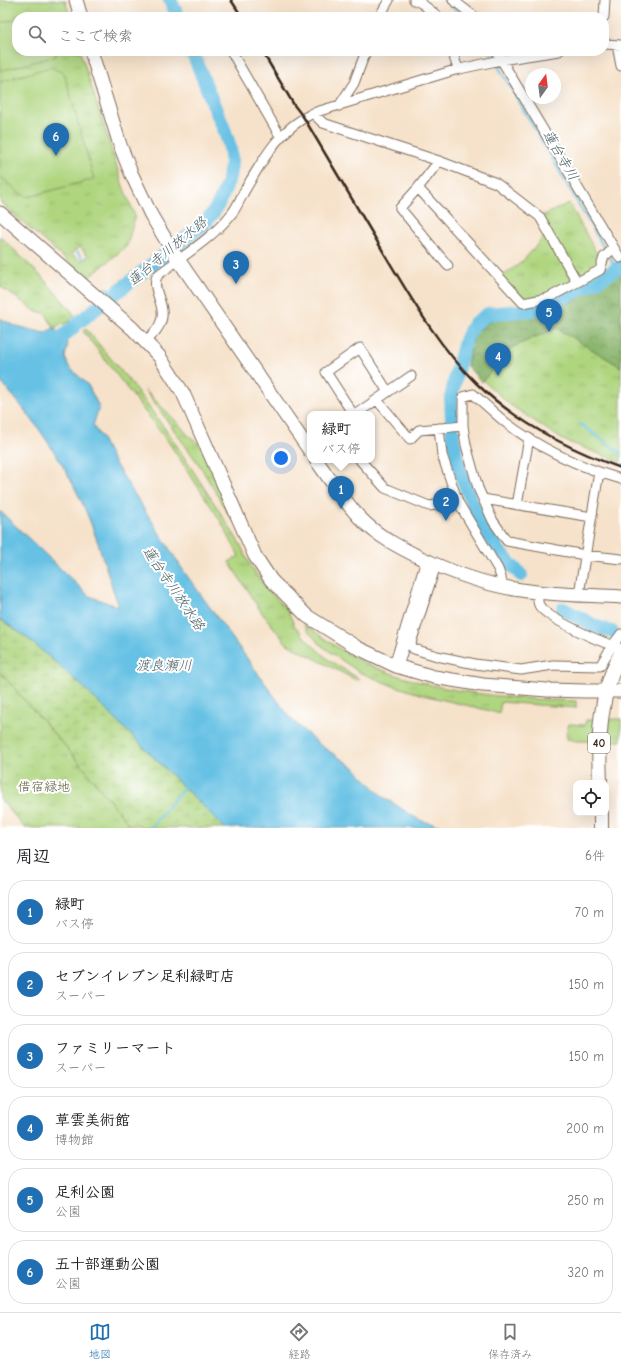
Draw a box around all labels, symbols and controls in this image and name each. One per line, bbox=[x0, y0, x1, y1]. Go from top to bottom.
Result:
search box bbox=[12, 12, 609, 56]
icon: search bbox=[26, 23, 48, 45]
text: ここで検索 bbox=[58, 27, 133, 45]
north arrow bbox=[525, 68, 561, 104]
pin: 6 bbox=[43, 123, 69, 156]
water label: 蓮台寺川 bbox=[539, 127, 582, 184]
water label: 蓮台寺川放水路 bbox=[124, 213, 211, 289]
pin: 3 bbox=[223, 251, 249, 284]
pin: 5 bbox=[536, 299, 562, 332]
pin: 4 bbox=[485, 343, 511, 376]
popup bbox=[307, 411, 375, 463]
text: 緑町 bbox=[321, 420, 352, 438]
text: バス停 bbox=[321, 441, 361, 456]
your location bbox=[271, 448, 291, 468]
pin: 1 bbox=[328, 476, 354, 509]
pin: 2 bbox=[433, 488, 459, 521]
water label: 蓮台寺川放水路 bbox=[139, 543, 209, 634]
water label: 渡良瀬川 bbox=[136, 657, 192, 674]
road number: 40 bbox=[588, 733, 610, 753]
park label: 借宿緑地 bbox=[18, 779, 70, 794]
map controls bbox=[573, 780, 609, 816]
button: locate bbox=[573, 780, 609, 816]
text: 周辺 bbox=[16, 847, 50, 866]
text: 6件 bbox=[585, 848, 605, 863]
text: 緑町 bbox=[55, 895, 85, 913]
text: 1 bbox=[27, 905, 33, 920]
text: 70 m bbox=[575, 905, 604, 920]
text: バス停 bbox=[55, 916, 94, 931]
text: セブンイレブン足利緑町店 bbox=[55, 967, 235, 985]
text: 2 bbox=[27, 977, 33, 992]
text: 150 m bbox=[569, 977, 604, 992]
text: スーパー bbox=[55, 988, 106, 1003]
text: ファミリーマート bbox=[55, 1039, 176, 1057]
text: 3 bbox=[27, 1049, 33, 1064]
text: 150 m bbox=[569, 1049, 604, 1064]
text: スーパー bbox=[55, 1060, 106, 1075]
text: 草雲美術館 bbox=[55, 1111, 130, 1129]
text: 4 bbox=[27, 1121, 33, 1136]
text: 200 m bbox=[566, 1121, 604, 1136]
text: 博物館 bbox=[55, 1132, 94, 1147]
text: 足利公園 bbox=[55, 1183, 115, 1201]
text: 5 bbox=[27, 1193, 33, 1208]
text: 250 m bbox=[567, 1193, 604, 1208]
text: 公園 bbox=[55, 1204, 81, 1219]
text: 五十部運動公園 bbox=[55, 1255, 160, 1273]
text: 6 bbox=[27, 1265, 33, 1280]
text: 320 m bbox=[568, 1265, 604, 1280]
text: 公園 bbox=[55, 1276, 81, 1291]
tab: 地図 bbox=[89, 1321, 111, 1361]
tab: 経路 bbox=[288, 1321, 310, 1361]
tab: 保存済み bbox=[488, 1321, 532, 1361]

